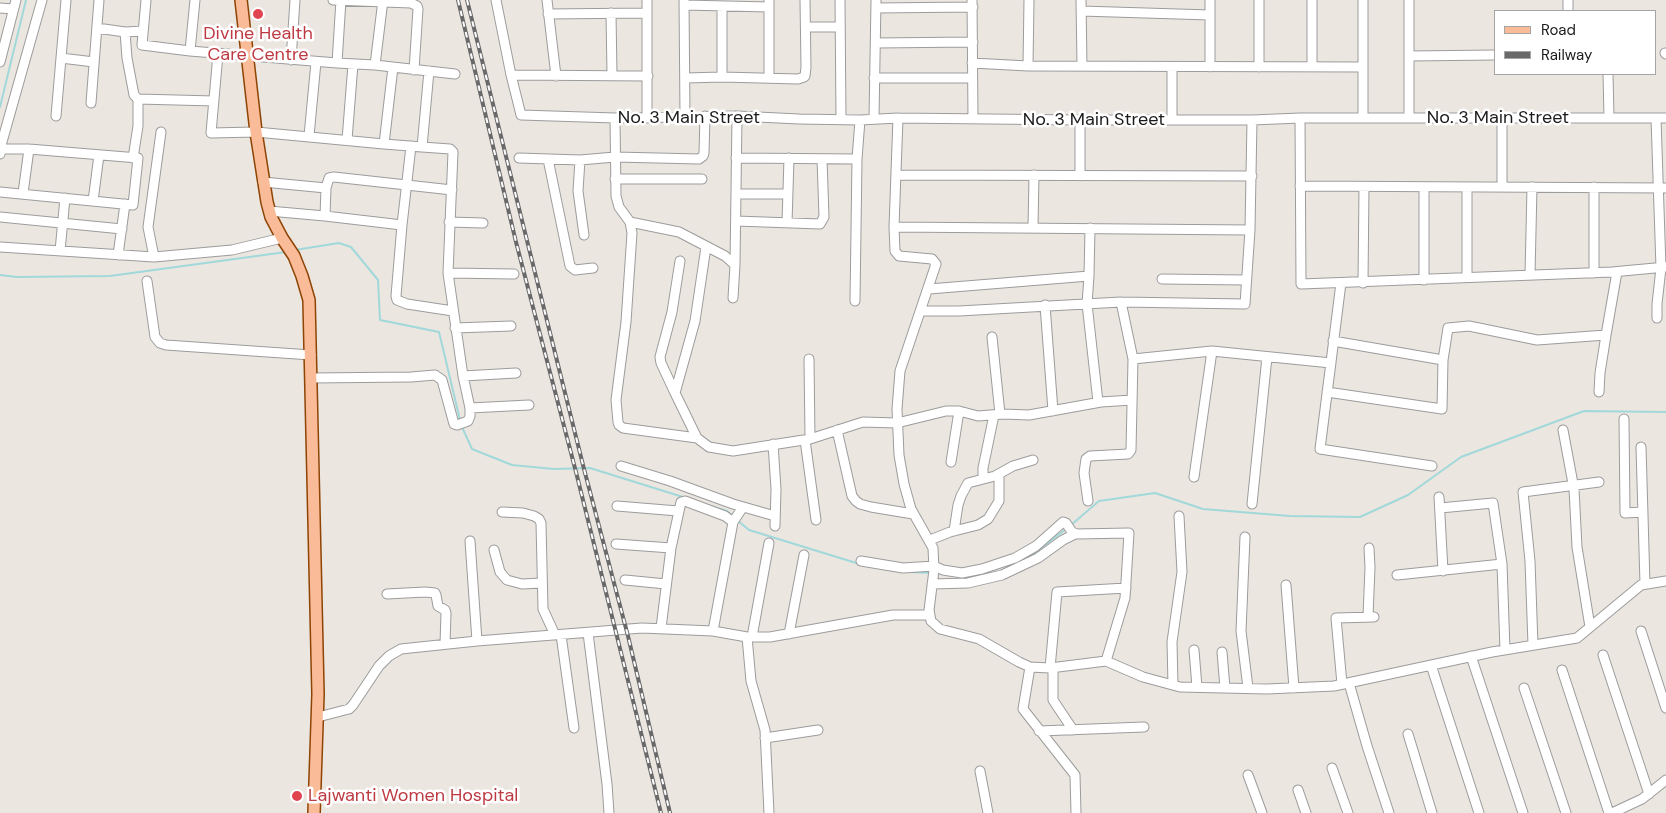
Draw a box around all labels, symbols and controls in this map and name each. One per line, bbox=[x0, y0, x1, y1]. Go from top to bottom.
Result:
marker: Divine Health Care Centre bbox=[251, 7, 265, 21]
legend bbox=[1494, 10, 1656, 75]
text: Road bbox=[1541, 20, 1576, 40]
place label: Divine Health Care Centre bbox=[203, 23, 313, 66]
text: Railway bbox=[1541, 45, 1592, 65]
street label: No. 3 Main Street bbox=[618, 107, 760, 129]
street label: No. 3 Main Street bbox=[1427, 107, 1569, 129]
street label: No. 3 Main Street bbox=[1023, 109, 1165, 131]
place label: Lajwanti Women Hospital bbox=[308, 785, 518, 807]
marker: Lajwanti Women Hospital bbox=[290, 789, 304, 803]

